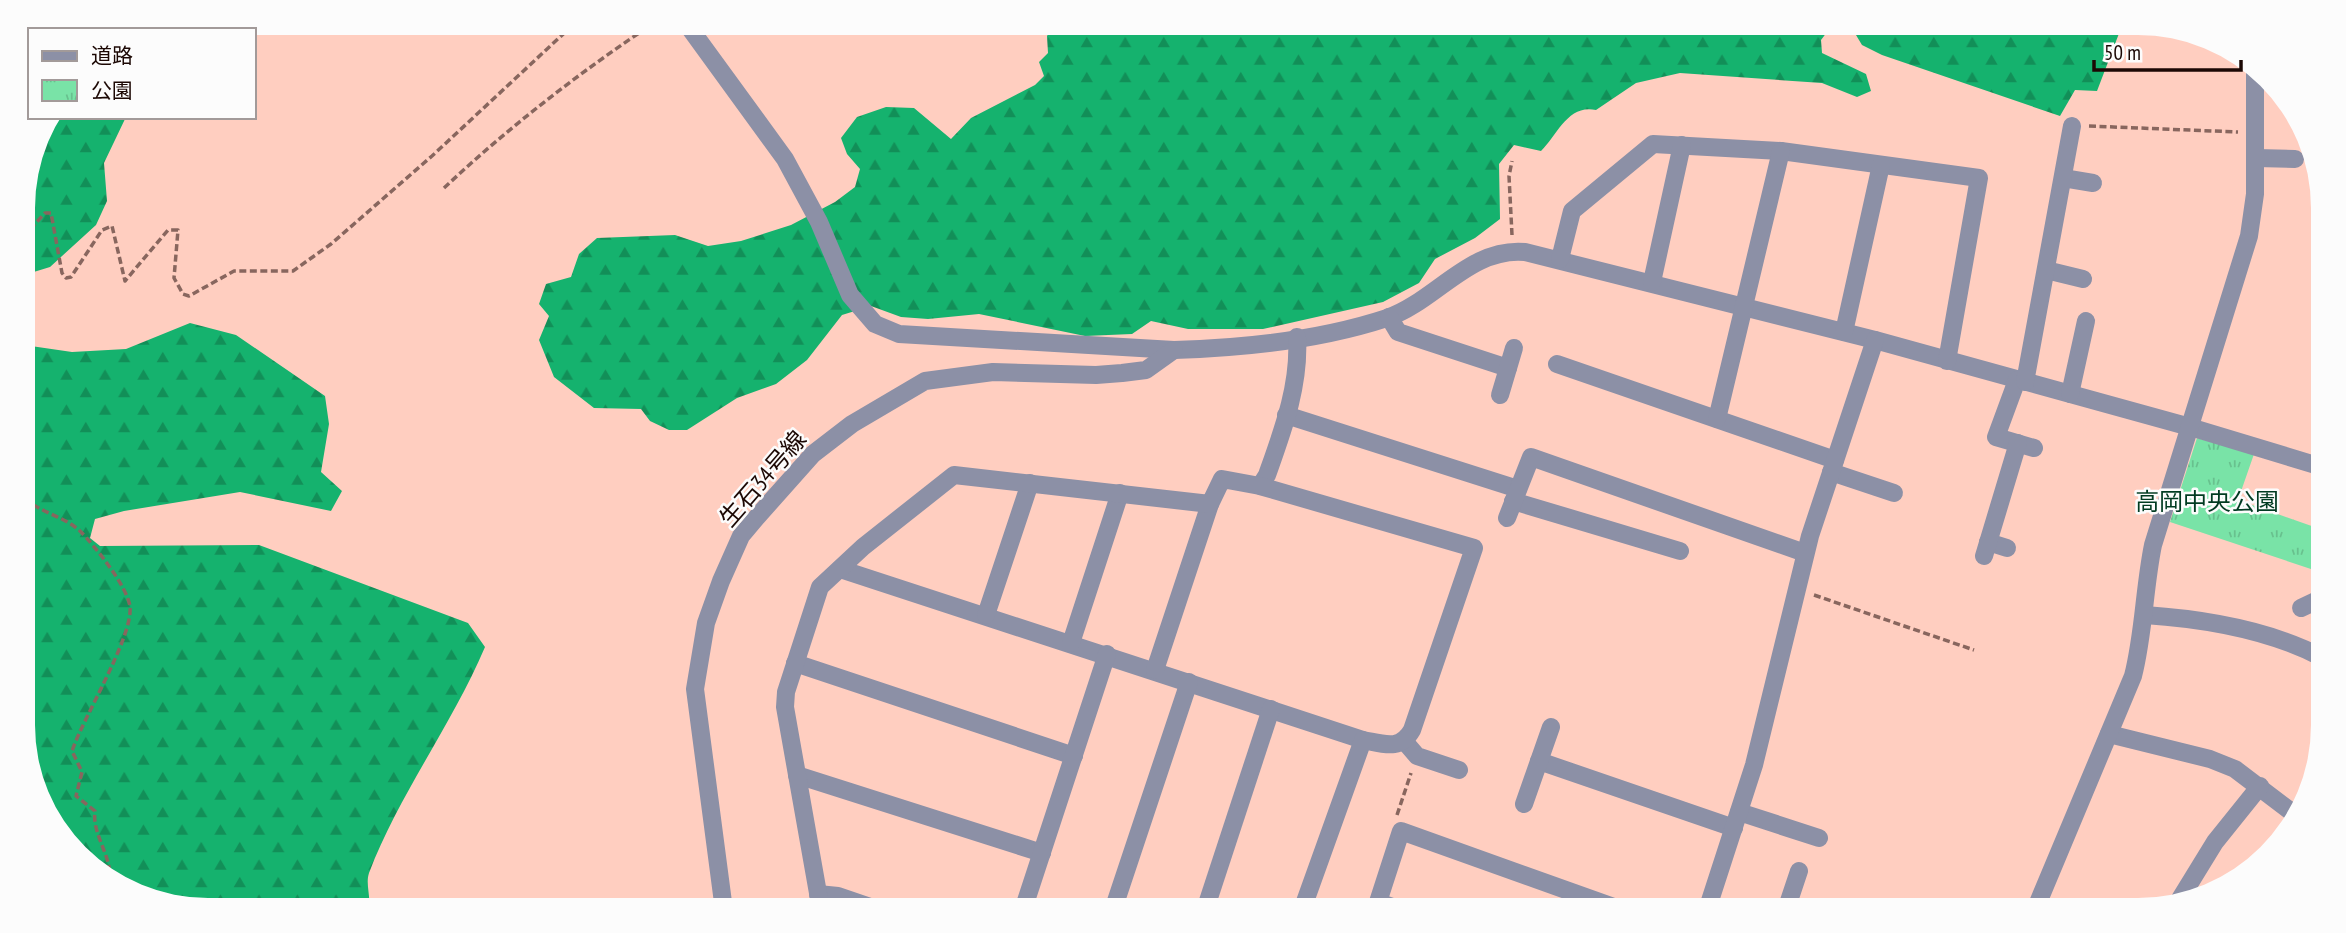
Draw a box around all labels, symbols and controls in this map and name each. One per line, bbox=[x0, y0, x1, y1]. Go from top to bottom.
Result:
legend bbox=[28, 28, 256, 119]
scale bar bbox=[2094, 28, 2241, 72]
text: 50 m bbox=[2104, 39, 2141, 66]
text: 道路 bbox=[91, 42, 133, 69]
text: 公園 bbox=[91, 77, 133, 104]
street label: 生石34号線 bbox=[712, 424, 813, 533]
park label: 高岡中央公園 bbox=[2135, 486, 2279, 517]

